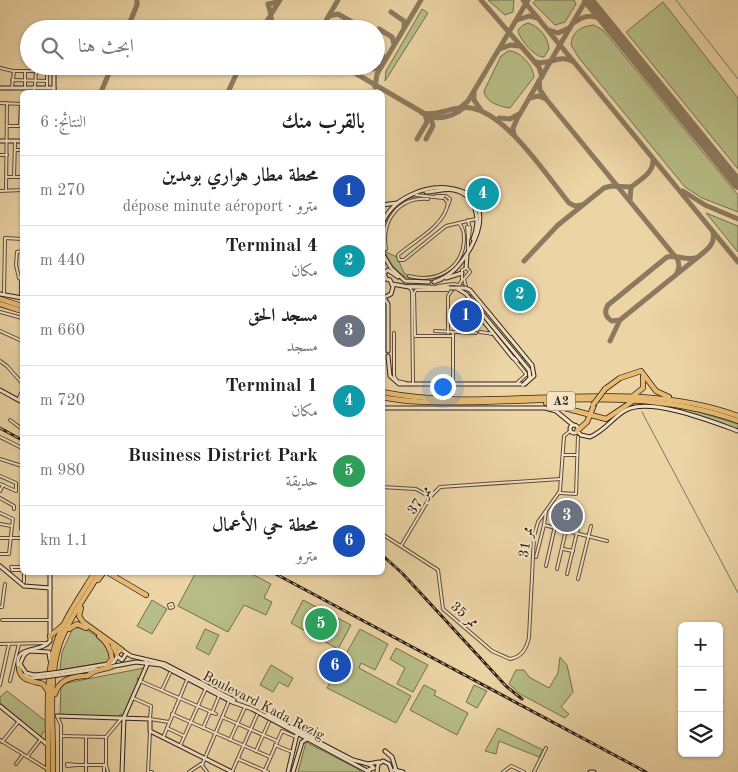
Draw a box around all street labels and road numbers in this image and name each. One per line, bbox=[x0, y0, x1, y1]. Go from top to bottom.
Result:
road number: A2 bbox=[547, 392, 575, 411]
street label: ممر 37 bbox=[405, 484, 435, 518]
street label: ممر 31 bbox=[517, 526, 536, 559]
street label: ممر 35 bbox=[447, 599, 481, 631]
street label: Boulevard Kada Rezig bbox=[200, 669, 327, 743]

